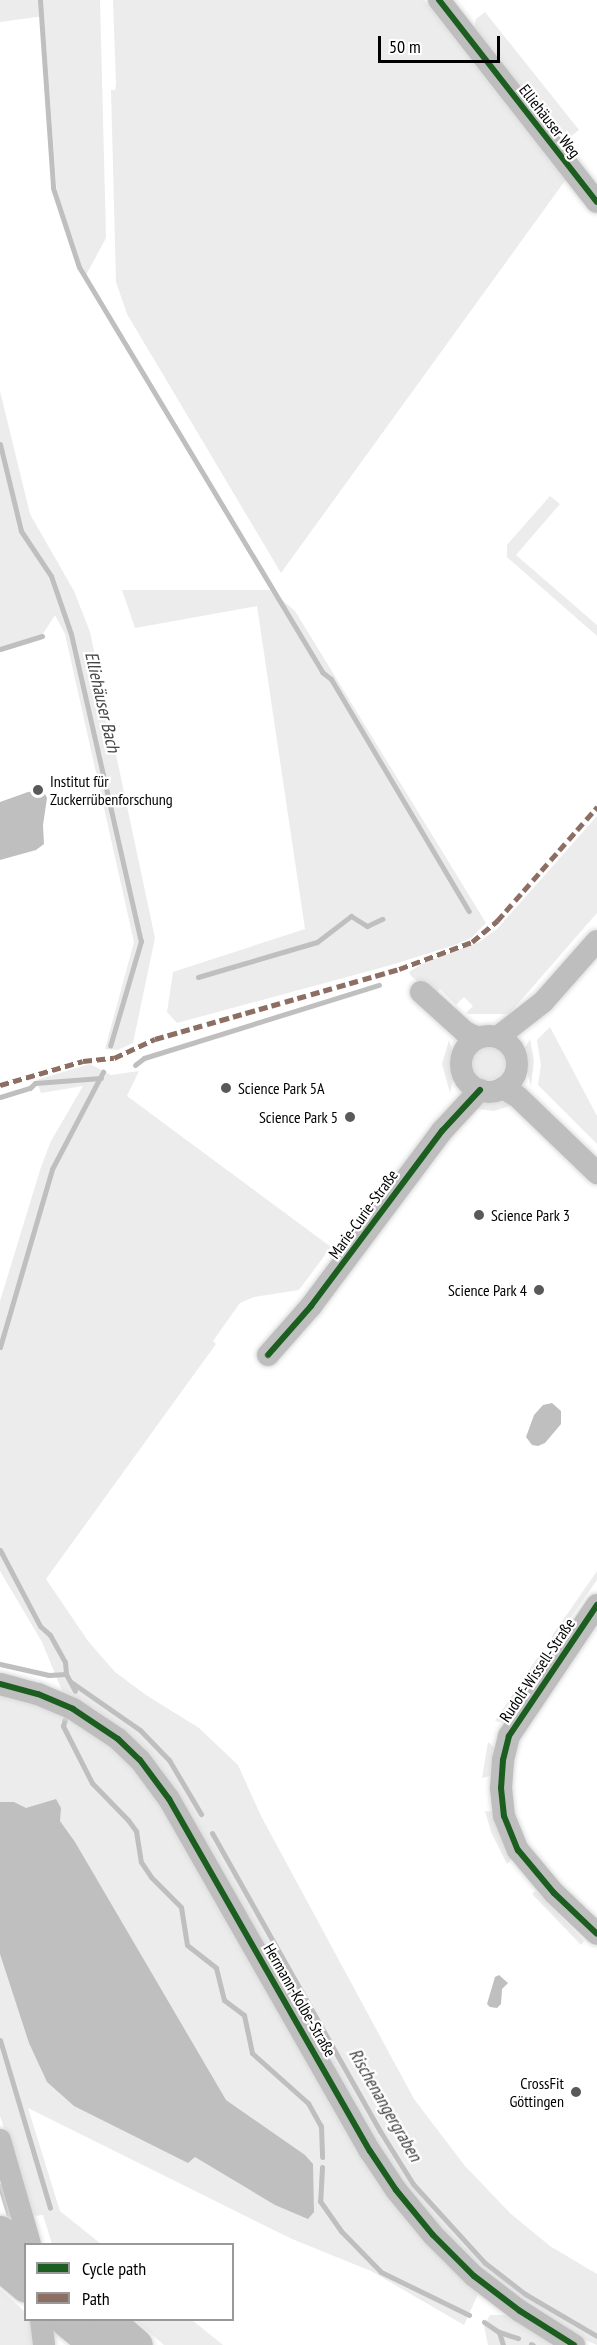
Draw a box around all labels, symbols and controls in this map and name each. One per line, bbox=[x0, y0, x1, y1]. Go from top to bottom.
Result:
scale bar bbox=[381, 24, 502, 62]
text: 50 m bbox=[389, 35, 421, 58]
street label: Elliehäuser Weg bbox=[515, 80, 585, 162]
water label: Elliehäuser Bach bbox=[80, 650, 124, 754]
place label: Institut für Zuckerrübenforschung bbox=[50, 771, 173, 809]
marker: Institut für Zuckerrübenforschung bbox=[31, 783, 45, 797]
place label: Science Park 5A bbox=[238, 1078, 325, 1098]
marker: Science Park 5A bbox=[219, 1081, 233, 1095]
place label: Science Park 5 bbox=[259, 1107, 338, 1127]
marker: Science Park 5 bbox=[343, 1110, 357, 1124]
street label: Marie-Curie-Straße bbox=[324, 1166, 402, 1262]
place label: Science Park 3 bbox=[491, 1205, 570, 1225]
marker: Science Park 3 bbox=[472, 1208, 486, 1222]
place label: Science Park 4 bbox=[448, 1280, 527, 1300]
marker: Science Park 4 bbox=[532, 1283, 546, 1297]
street label: Rudolf-Wissell-Straße bbox=[495, 1614, 579, 1726]
street label: Hermann-Kolbe-Straße bbox=[260, 1940, 340, 2060]
water label: Rischenangergraben bbox=[344, 2045, 426, 2165]
place label: CrossFit Göttingen bbox=[509, 2073, 564, 2111]
marker: CrossFit Göttingen bbox=[569, 2085, 583, 2099]
legend bbox=[24, 2243, 234, 2321]
text: Cycle path bbox=[82, 2257, 146, 2280]
text: Path bbox=[82, 2287, 110, 2310]

